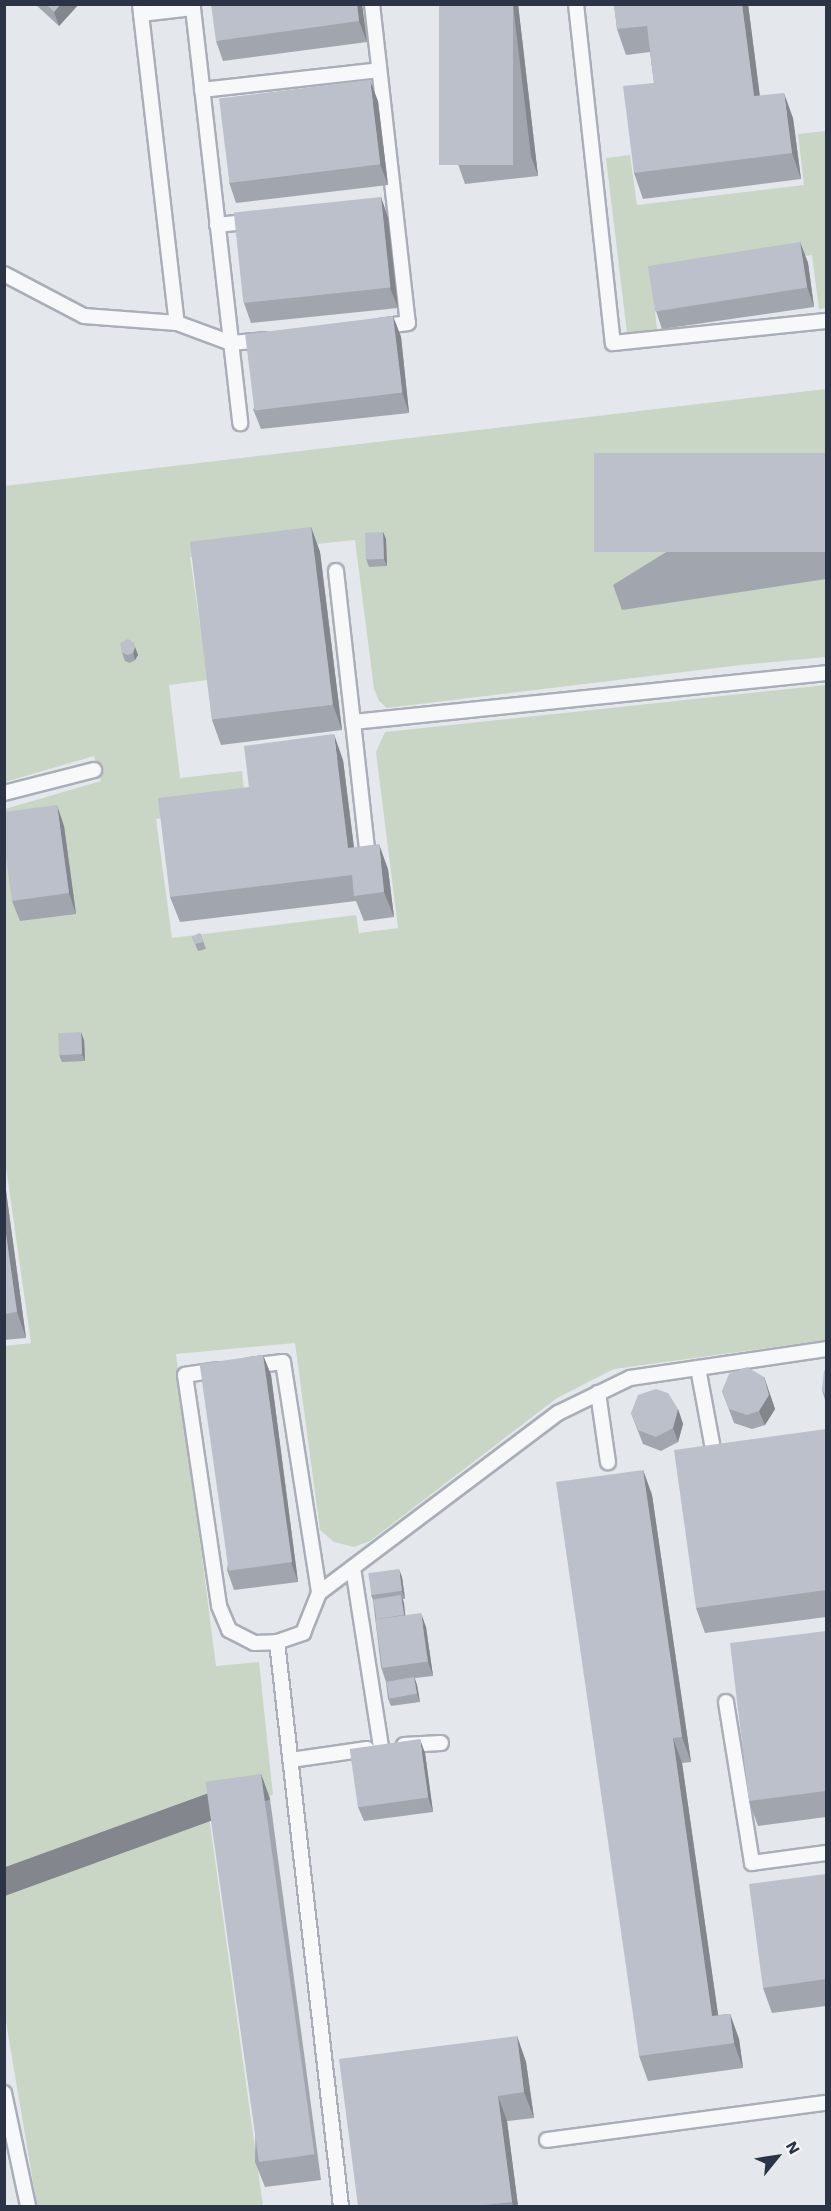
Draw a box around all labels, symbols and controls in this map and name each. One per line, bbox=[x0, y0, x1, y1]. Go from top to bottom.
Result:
north arrow bbox=[747, 2127, 807, 2187]
text: N bbox=[782, 2138, 804, 2158]

